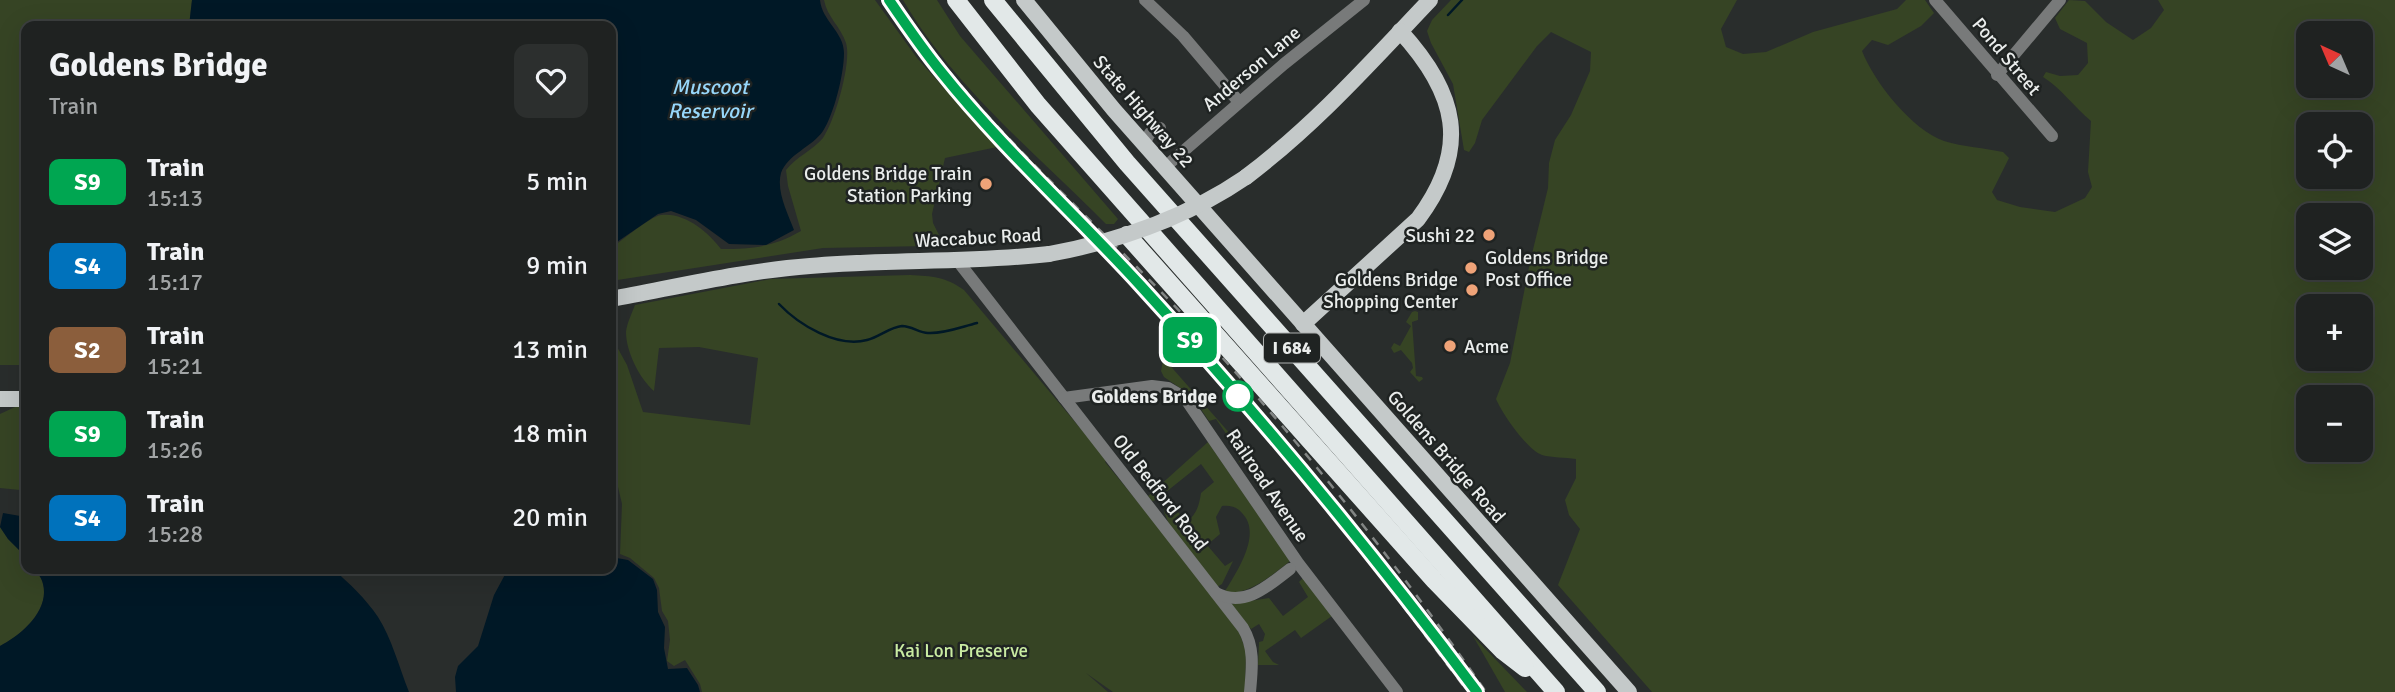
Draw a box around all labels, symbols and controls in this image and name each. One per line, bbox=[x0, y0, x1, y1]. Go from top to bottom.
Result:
street label: Pond Street bbox=[1967, 13, 2046, 101]
street label: Anderson Lane bbox=[1198, 21, 1306, 117]
north arrow bbox=[2296, 21, 2373, 98]
map controls bbox=[2296, 21, 2373, 462]
button: heart bbox=[514, 44, 588, 118]
text: Goldens Bridge bbox=[49, 45, 268, 86]
street label: State Highway 22 bbox=[1088, 50, 1199, 173]
water label: Muscoot Reservoir bbox=[668, 74, 756, 124]
text: Train bbox=[49, 92, 98, 121]
button: locate bbox=[2296, 112, 2373, 189]
text: Train bbox=[147, 152, 205, 184]
place label: Goldens Bridge Train Station Parking bbox=[804, 162, 972, 208]
text: 5 min bbox=[526, 166, 588, 198]
text: S9 bbox=[74, 167, 101, 197]
marker: Goldens Bridge Train Station Parking bbox=[978, 176, 994, 192]
text: 15:13 bbox=[147, 184, 203, 213]
button: layers bbox=[2296, 203, 2373, 280]
street label: Waccabuc Road bbox=[914, 223, 1042, 253]
place label: Sushi 22 bbox=[1406, 224, 1475, 248]
marker: Sushi 22 bbox=[1481, 227, 1497, 243]
text: Train bbox=[147, 236, 205, 268]
place label: Goldens Bridge Post Office bbox=[1485, 246, 1608, 292]
text: 9 min bbox=[526, 250, 588, 282]
text: S4 bbox=[74, 251, 101, 281]
marker: Goldens Bridge Post Office bbox=[1463, 260, 1479, 276]
text: 15:17 bbox=[147, 268, 203, 297]
place label: Goldens Bridge Shopping Center bbox=[1323, 268, 1458, 314]
marker: Goldens Bridge Shopping Center bbox=[1464, 282, 1480, 298]
button: + bbox=[2296, 294, 2373, 371]
line badge: S9 bbox=[1158, 317, 1222, 363]
text: Train bbox=[147, 320, 205, 352]
text: S9 bbox=[1177, 325, 1203, 355]
text: 13 min bbox=[512, 334, 588, 366]
road number: I 684 bbox=[1264, 334, 1320, 362]
text: S2 bbox=[74, 335, 101, 365]
place label: Acme bbox=[1464, 335, 1509, 359]
marker: Acme bbox=[1442, 338, 1458, 354]
text: 15:21 bbox=[147, 352, 203, 381]
marker: Goldens Bridge bbox=[1223, 381, 1253, 411]
place label: Goldens Bridge bbox=[1091, 385, 1217, 409]
street label: Goldens Bridge Road bbox=[1382, 385, 1510, 528]
button: − bbox=[2296, 385, 2373, 462]
text: Train bbox=[147, 404, 205, 436]
text: 18 min bbox=[512, 418, 588, 450]
text: S9 bbox=[74, 419, 101, 449]
street label: Railroad Avenue bbox=[1220, 424, 1314, 547]
street label: Old Bedford Road bbox=[1107, 430, 1213, 556]
text: 15:26 bbox=[147, 436, 203, 465]
text: Train bbox=[147, 488, 205, 520]
text: 20 min bbox=[512, 502, 588, 534]
text: S4 bbox=[74, 503, 101, 533]
text: 15:28 bbox=[147, 520, 203, 549]
park label: Kai Lon Preserve bbox=[894, 639, 1028, 663]

